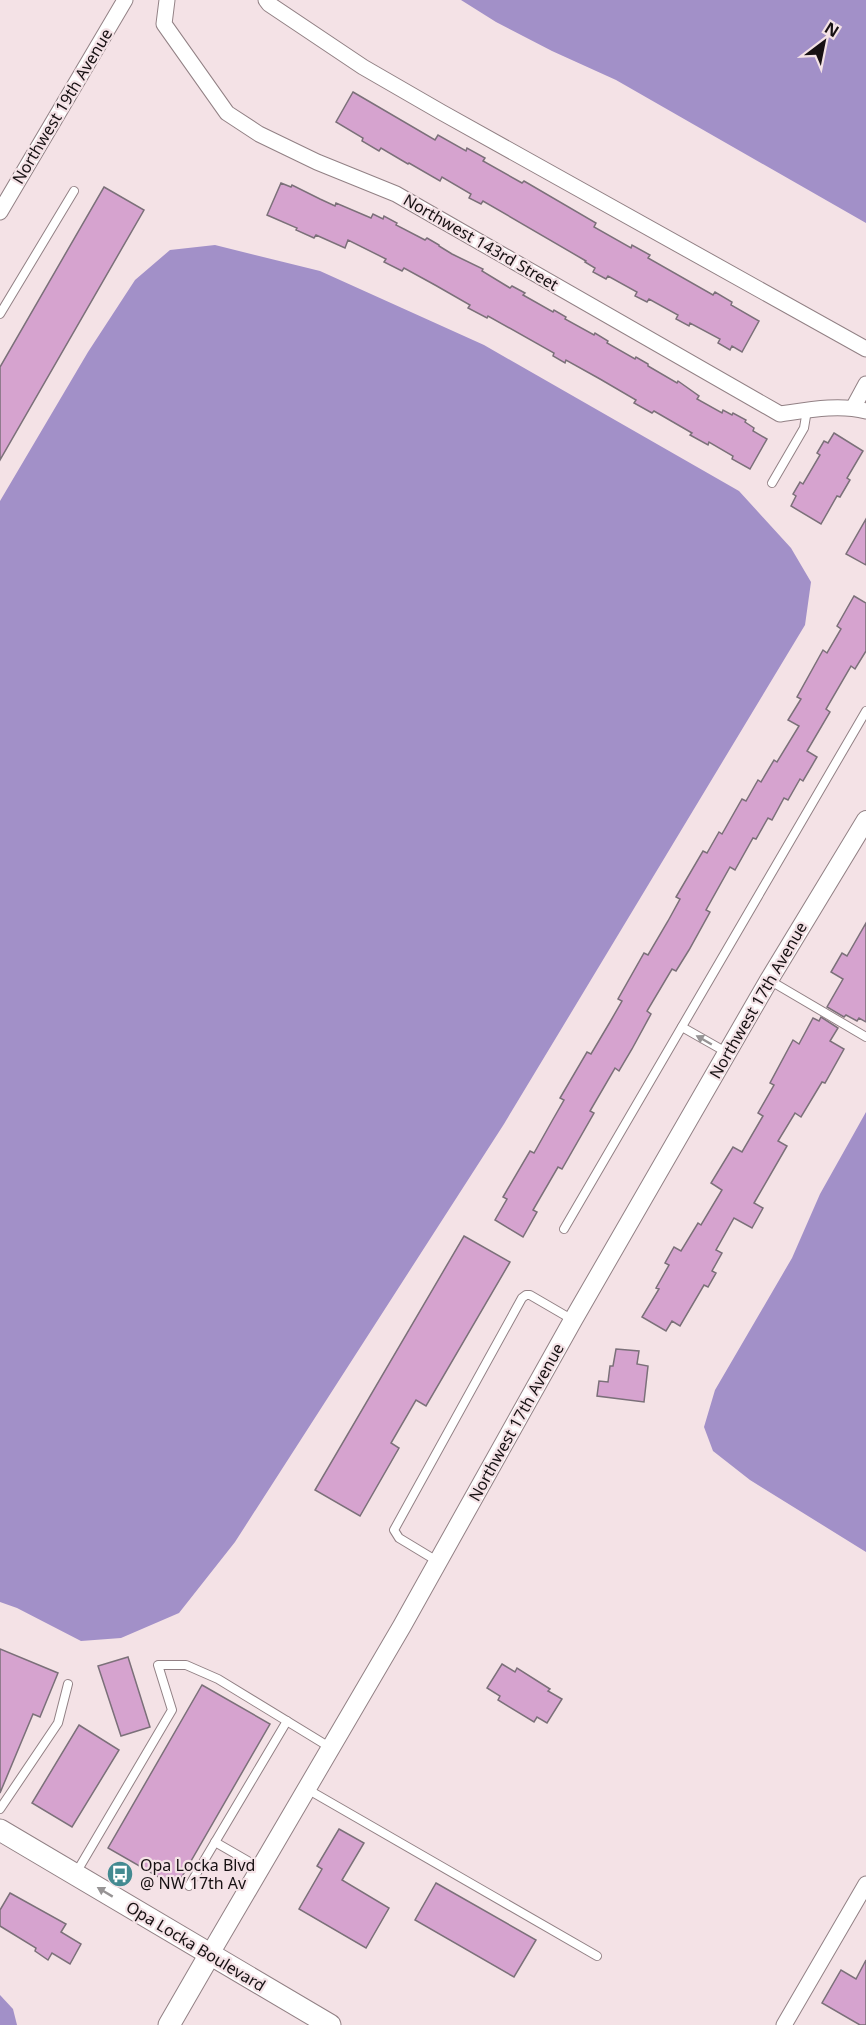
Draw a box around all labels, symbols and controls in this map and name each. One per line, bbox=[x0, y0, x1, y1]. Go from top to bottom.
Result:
north arrow bbox=[794, 12, 854, 72]
text: N bbox=[821, 17, 843, 42]
street label: Northwest 19th Avenue bbox=[7, 24, 117, 188]
street label: Northwest 143rd Street bbox=[399, 189, 563, 296]
street label: Northwest 17th Avenue bbox=[704, 918, 812, 1082]
one-way arrow bbox=[696, 1035, 713, 1045]
street label: Northwest 17th Avenue bbox=[463, 1339, 569, 1505]
place label: Opa Locka Blvd @ NW 17th Av bbox=[140, 1854, 255, 1894]
bus stop icon: Opa Locka Blvd @ NW 17th Av bbox=[105, 1859, 135, 1889]
one-way arrow bbox=[97, 1887, 113, 1898]
street label: Opa Locka Boulevard bbox=[122, 1896, 270, 1996]

